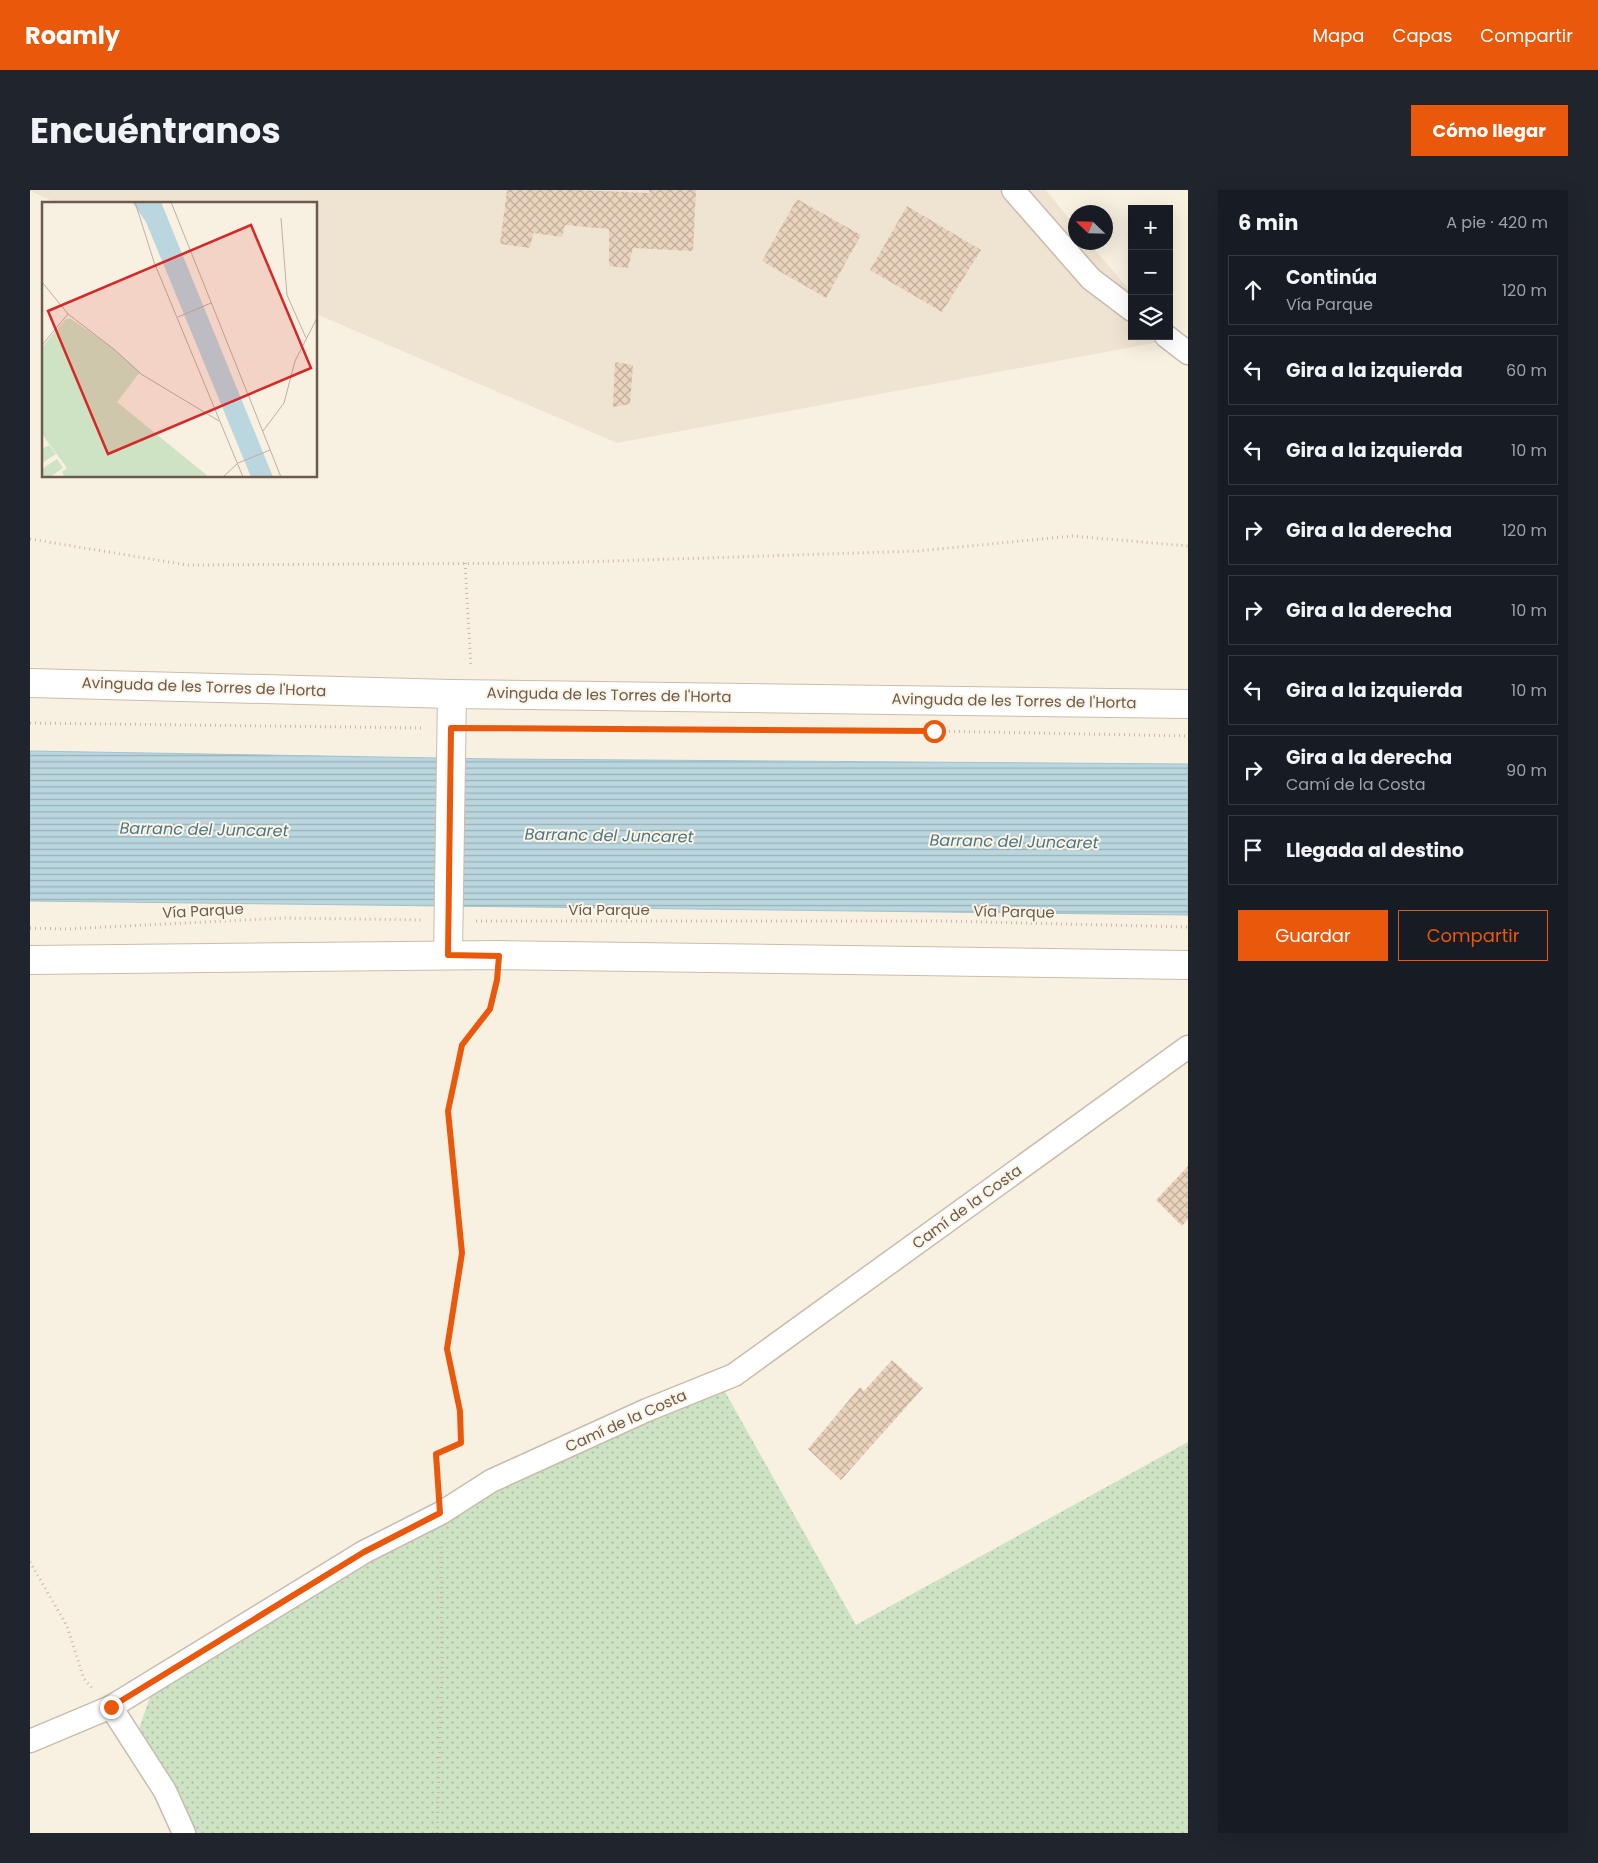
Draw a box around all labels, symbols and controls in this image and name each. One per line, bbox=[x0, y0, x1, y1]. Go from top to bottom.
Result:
text: Roamly bbox=[25, 19, 120, 52]
text: Mapa bbox=[1312, 23, 1365, 48]
text: Capas bbox=[1393, 23, 1452, 48]
text: Compartir bbox=[1480, 23, 1573, 48]
button: Cómo llegar bbox=[1411, 105, 1568, 156]
text: Encuéntranos bbox=[30, 106, 281, 155]
inset map bbox=[42, 202, 318, 478]
north arrow bbox=[1068, 205, 1113, 250]
map controls bbox=[1128, 205, 1173, 340]
button: + bbox=[1128, 205, 1173, 250]
text: 6 min bbox=[1238, 208, 1298, 237]
text: A pie · 420 m bbox=[1446, 211, 1548, 234]
button: − bbox=[1128, 250, 1173, 295]
text: Continúa bbox=[1286, 264, 1377, 291]
icon: ahead bbox=[1239, 276, 1267, 304]
text: 120 m bbox=[1502, 279, 1547, 302]
text: Vía Parque bbox=[1286, 293, 1373, 316]
button: layers bbox=[1128, 295, 1173, 340]
icon: left bbox=[1239, 356, 1267, 384]
text: Gira a la izquierda bbox=[1286, 357, 1463, 384]
text: 60 m bbox=[1506, 359, 1547, 382]
icon: left bbox=[1239, 436, 1267, 464]
text: Gira a la izquierda bbox=[1286, 437, 1463, 464]
text: 10 m bbox=[1511, 439, 1547, 462]
icon: right bbox=[1239, 516, 1267, 544]
text: Gira a la derecha bbox=[1286, 517, 1452, 544]
text: 120 m bbox=[1502, 519, 1547, 542]
icon: right bbox=[1239, 596, 1267, 624]
text: Gira a la derecha bbox=[1286, 597, 1452, 624]
text: 10 m bbox=[1511, 599, 1547, 622]
street label: Avinguda de les Torres de l'Horta bbox=[81, 672, 327, 701]
icon: left bbox=[1239, 676, 1267, 704]
text: Gira a la izquierda bbox=[1286, 677, 1463, 704]
text: 10 m bbox=[1511, 679, 1547, 702]
street label: Avinguda de les Torres de l'Horta bbox=[486, 682, 732, 707]
street label: Avinguda de les Torres de l'Horta bbox=[891, 688, 1137, 713]
route start bbox=[923, 720, 946, 743]
text: Gira a la derecha bbox=[1286, 744, 1452, 771]
icon: right bbox=[1239, 756, 1267, 784]
text: 90 m bbox=[1506, 759, 1547, 782]
text: Camí de la Costa bbox=[1286, 773, 1425, 796]
water label: Barranc del Juncaret bbox=[119, 817, 290, 842]
water label: Barranc del Juncaret bbox=[524, 823, 695, 848]
water label: Barranc del Juncaret bbox=[929, 829, 1100, 854]
icon: arrive bbox=[1239, 836, 1267, 864]
text: Llegada al destino bbox=[1286, 837, 1464, 864]
street label: Vía Parque bbox=[162, 898, 244, 923]
street label: Vía Parque bbox=[568, 899, 650, 920]
street label: Vía Parque bbox=[973, 900, 1055, 923]
button: Guardar bbox=[1238, 910, 1388, 961]
button: Compartir bbox=[1398, 910, 1548, 961]
street label: Camí de la Costa bbox=[908, 1160, 1026, 1254]
street label: Camí de la Costa bbox=[562, 1384, 690, 1457]
route end bbox=[100, 1696, 123, 1719]

